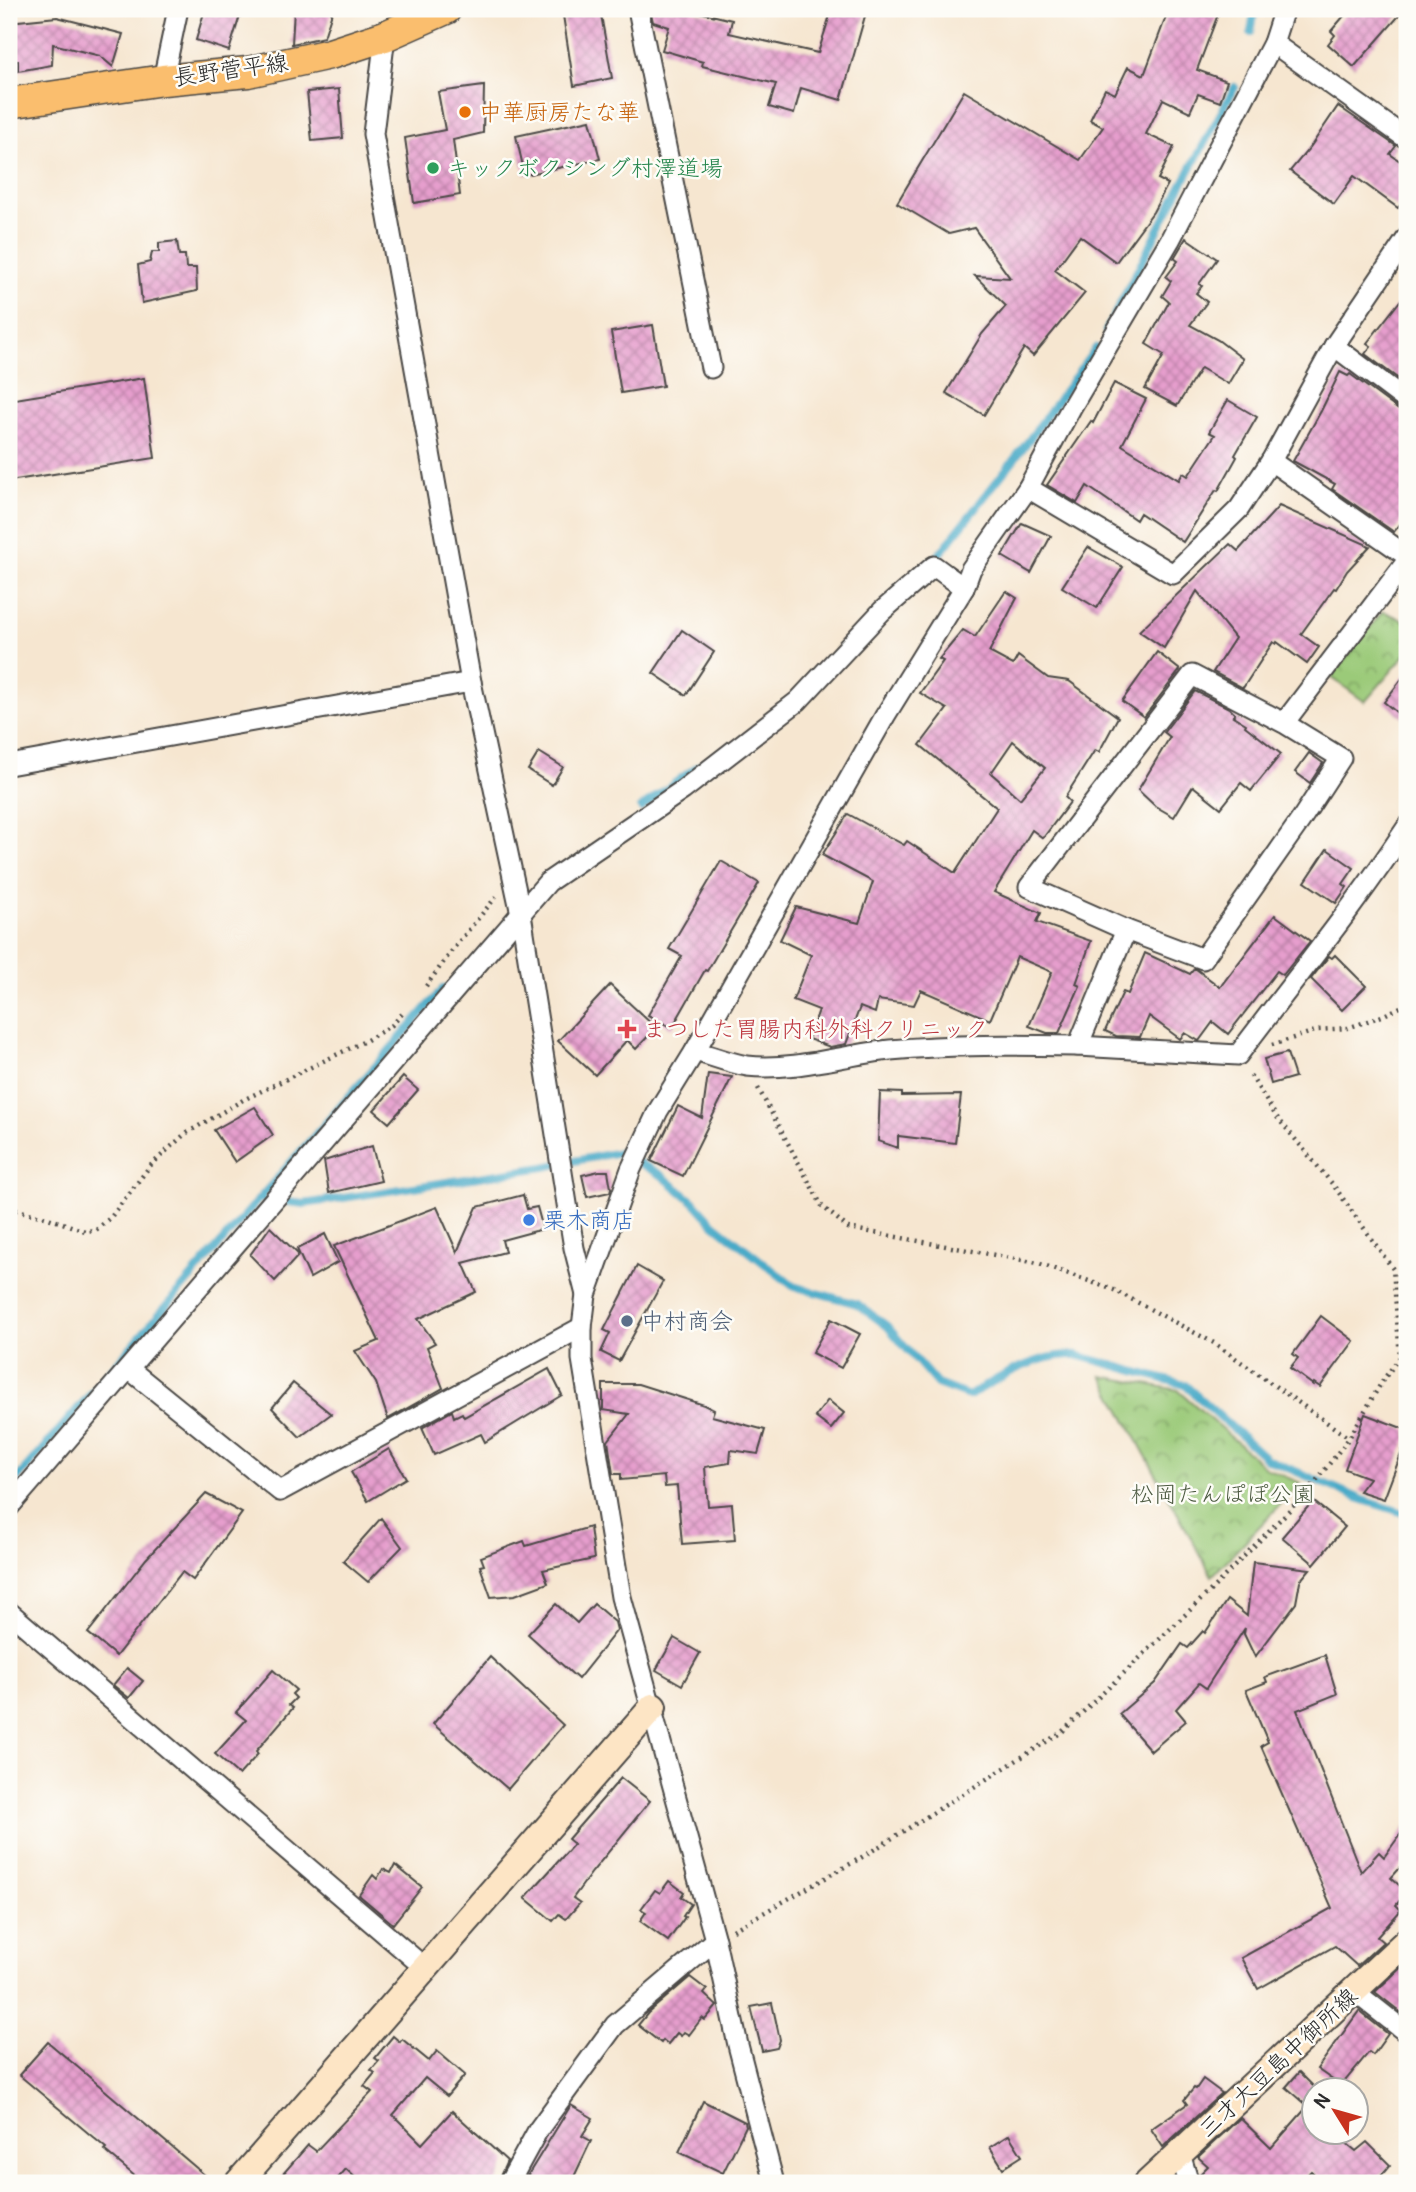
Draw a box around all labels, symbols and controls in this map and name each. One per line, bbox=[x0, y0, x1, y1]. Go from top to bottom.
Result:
street label: 長野菅平線 bbox=[172, 48, 290, 92]
place label: 中華厨房たな華 bbox=[479, 98, 640, 127]
marker: 中華厨房たな華 bbox=[457, 104, 473, 120]
place label: キックボクシング村澤道場 bbox=[447, 154, 723, 183]
marker: キックボクシング村澤道場 bbox=[425, 160, 441, 176]
place label: まつした胃腸内科外科クリニック bbox=[643, 1015, 988, 1044]
marker: まつした胃腸内科外科クリニック bbox=[617, 1019, 637, 1039]
place label: 栗木商店 bbox=[543, 1206, 635, 1235]
marker: 栗木商店 bbox=[521, 1212, 537, 1228]
place label: 中村商会 bbox=[641, 1307, 733, 1336]
marker: 中村商会 bbox=[619, 1313, 635, 1329]
park label: 松岡たんぽぽ公園 bbox=[1131, 1480, 1315, 1509]
street label: 三才大豆島中御所線 bbox=[1192, 1982, 1364, 2144]
north arrow bbox=[1300, 2076, 1370, 2146]
text: N bbox=[1309, 2089, 1336, 2114]

